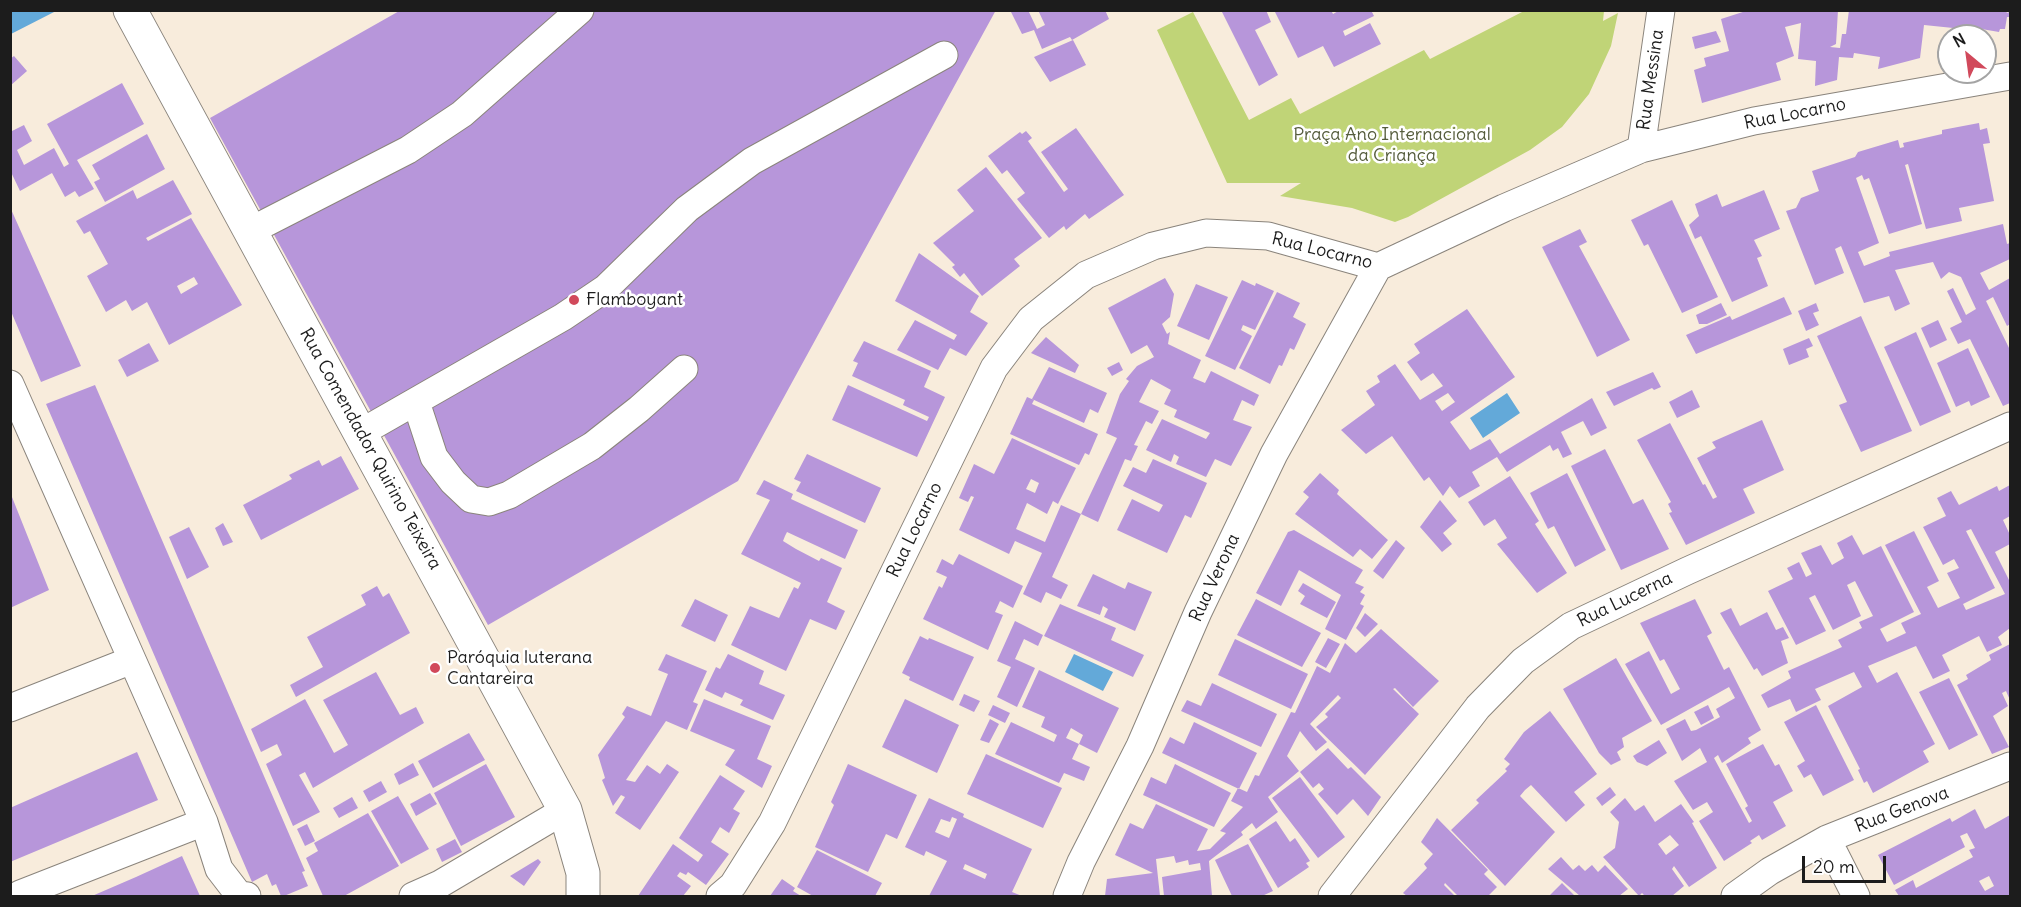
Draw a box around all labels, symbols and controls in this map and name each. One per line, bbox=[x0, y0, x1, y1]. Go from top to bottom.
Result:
north arrow bbox=[1937, 24, 1997, 84]
street label: Rua Messina bbox=[1633, 28, 1669, 132]
text: N bbox=[1950, 29, 1969, 51]
street label: Rua Locarno bbox=[1742, 94, 1848, 134]
park label: Praça Ano Internacional da Criança bbox=[1293, 124, 1491, 166]
street label: Rua Locarno bbox=[1269, 228, 1375, 274]
place label: Flamboyant bbox=[586, 289, 683, 311]
marker: Flamboyant bbox=[567, 293, 581, 307]
street label: Rua Comendador Quirino Teixeira bbox=[294, 324, 446, 574]
street label: Rua Locarno bbox=[883, 479, 947, 581]
street label: Rua Verona bbox=[1185, 531, 1245, 625]
street label: Rua Lucerna bbox=[1574, 568, 1676, 632]
place label: Paróquia luterana Cantareira bbox=[447, 647, 592, 690]
marker: Paróquia luterana Cantareira bbox=[428, 661, 442, 675]
street label: Rua Genova bbox=[1852, 782, 1952, 838]
scale bar bbox=[1805, 844, 1889, 882]
text: 20 m bbox=[1813, 855, 1855, 878]

